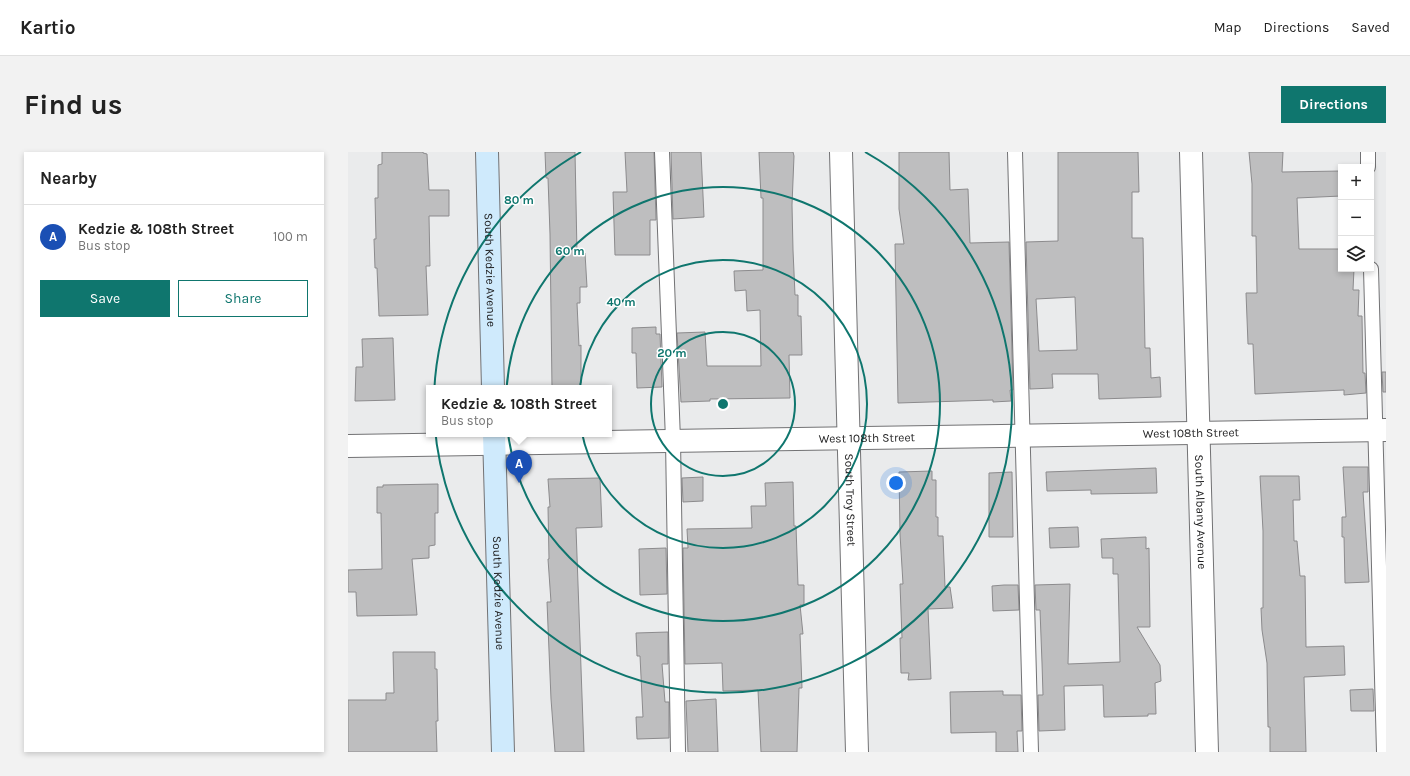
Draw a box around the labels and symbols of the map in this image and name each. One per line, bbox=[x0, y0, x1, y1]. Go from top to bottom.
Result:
text: 80 m bbox=[504, 193, 534, 207]
street label: South Kedzie Avenue bbox=[482, 213, 498, 327]
text: 60 m bbox=[555, 244, 585, 258]
text: 40 m bbox=[606, 295, 636, 309]
text: 20 m bbox=[657, 346, 687, 360]
centre of rings bbox=[716, 397, 730, 411]
street label: West 108th Street bbox=[1143, 425, 1240, 441]
street label: West 108th Street bbox=[819, 430, 916, 446]
pin: A bbox=[506, 450, 532, 483]
street label: South Troy Street bbox=[842, 453, 859, 547]
street label: South Albany Avenue bbox=[1192, 454, 1209, 570]
your location bbox=[886, 473, 906, 493]
street label: South Kedzie Avenue bbox=[490, 536, 507, 650]

